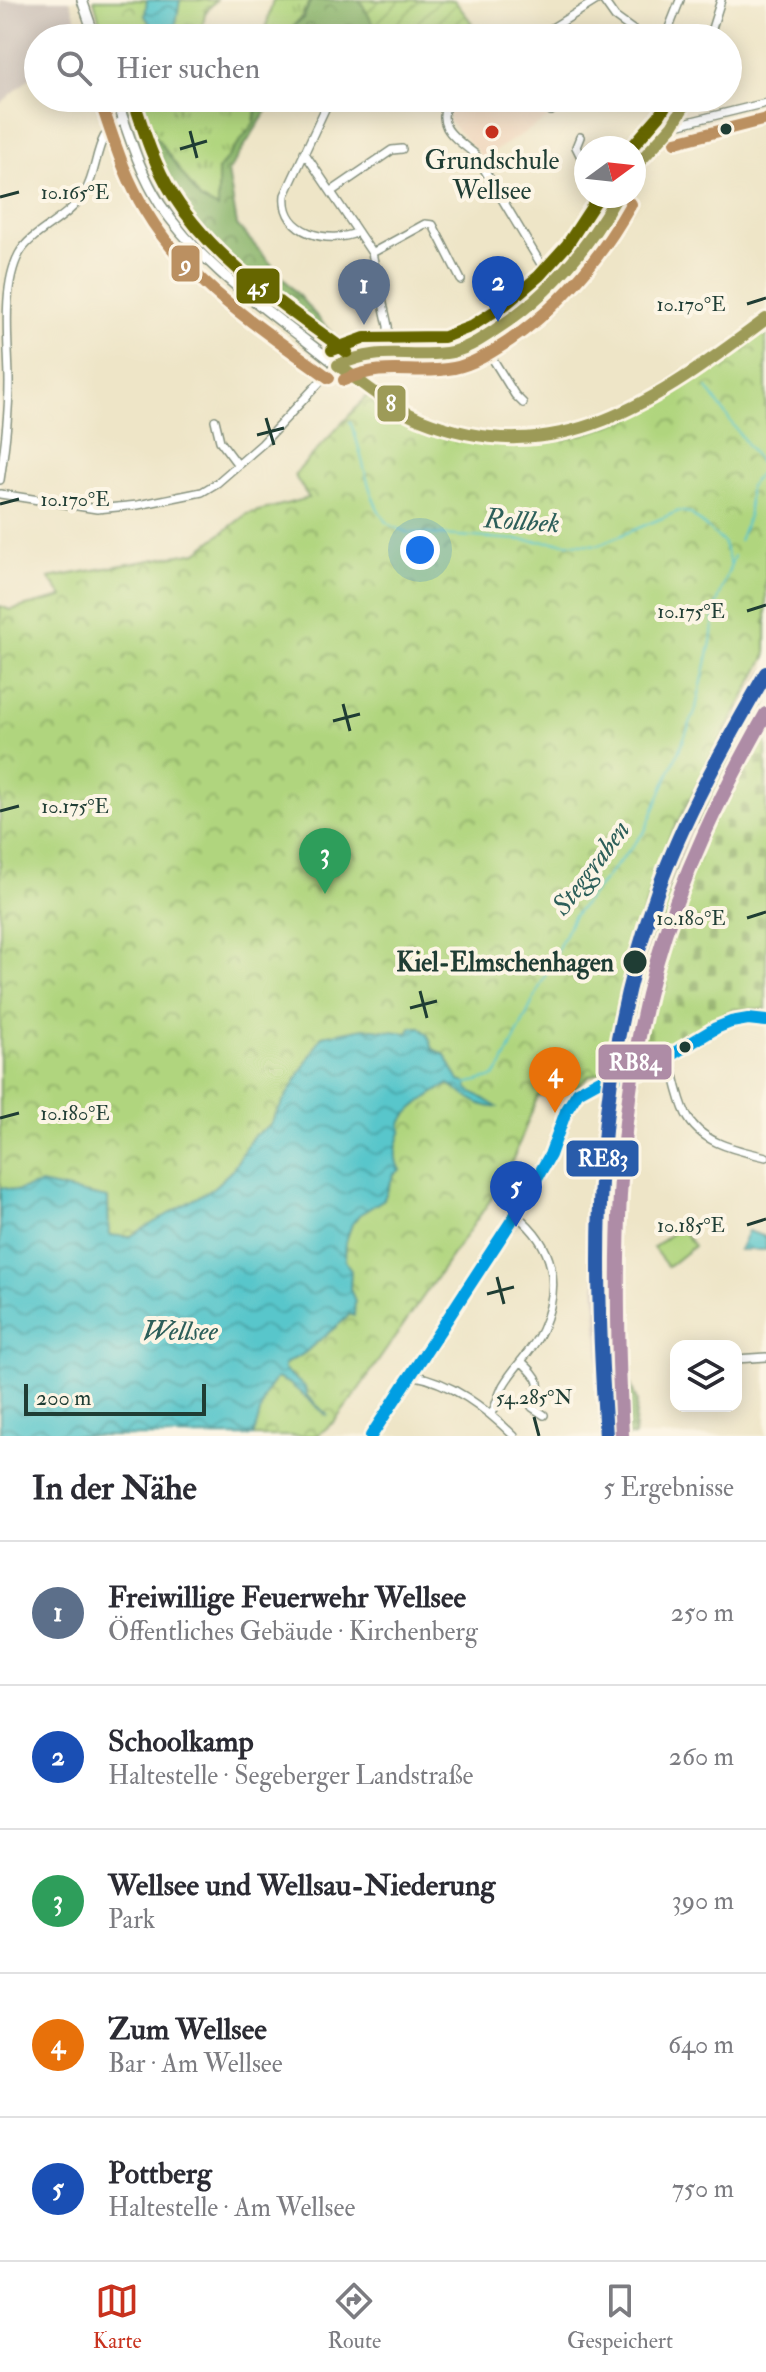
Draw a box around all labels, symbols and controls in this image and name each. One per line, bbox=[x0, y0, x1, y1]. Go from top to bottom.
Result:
search box bbox=[24, 24, 742, 112]
icon: search bbox=[52, 46, 96, 90]
text: Hier suchen bbox=[116, 50, 260, 87]
unlabelled marker bbox=[718, 121, 734, 137]
marker: Grundschule Wellsee bbox=[483, 123, 501, 141]
north arrow bbox=[574, 136, 646, 208]
place label: Grundschule Wellsee bbox=[425, 145, 560, 207]
text: 10.165°E bbox=[41, 180, 109, 205]
line badge: 9 bbox=[170, 244, 201, 283]
text: 9 bbox=[178, 250, 192, 278]
pin: 2 bbox=[472, 256, 524, 322]
pin: 1 bbox=[338, 259, 390, 325]
line badge: 45 bbox=[235, 267, 281, 305]
text: 45 bbox=[246, 273, 269, 301]
text: 10.170°E bbox=[656, 292, 726, 317]
line badge: 8 bbox=[376, 384, 407, 423]
text: 8 bbox=[386, 390, 397, 418]
text: 10.170°E bbox=[40, 487, 110, 512]
water label: Rollbek bbox=[482, 501, 561, 542]
your location bbox=[400, 530, 440, 570]
text: 10.175°E bbox=[657, 599, 725, 624]
text: 10.175°E bbox=[41, 794, 109, 819]
water label: Steggraben bbox=[544, 813, 638, 923]
pin: 3 bbox=[299, 828, 351, 894]
text: 10.180°E bbox=[656, 906, 726, 931]
place label: Kiel-Elmschenhagen bbox=[396, 947, 615, 980]
marker: Kiel-Elmschenhagen bbox=[621, 948, 649, 976]
unlabelled marker bbox=[677, 1039, 693, 1055]
line badge: RB84 bbox=[597, 1043, 673, 1081]
pin: 4 bbox=[529, 1047, 581, 1113]
text: RB84 bbox=[609, 1049, 663, 1077]
text: 10.180°E bbox=[40, 1101, 110, 1126]
line badge: RE83 bbox=[565, 1139, 640, 1178]
text: RE83 bbox=[578, 1145, 628, 1173]
pin: 5 bbox=[490, 1161, 542, 1227]
text: 10.185°E bbox=[657, 1213, 725, 1238]
water label: Wellsee bbox=[142, 1314, 218, 1349]
map controls bbox=[670, 1340, 742, 1412]
button: layers bbox=[670, 1340, 742, 1412]
scale bar bbox=[24, 1380, 206, 1416]
text: 200 m bbox=[36, 1384, 91, 1412]
text: 54.285°N bbox=[496, 1385, 572, 1410]
text: In der Nähe bbox=[32, 1467, 197, 1510]
text: 5 Ergebnisse bbox=[603, 1472, 734, 1504]
text: Freiwillige Feuerwehr Wellsee bbox=[108, 1579, 466, 1616]
text: 1 bbox=[53, 1597, 63, 1629]
text: 250 m bbox=[671, 1597, 734, 1629]
text: Öffentliches Gebäude · Kirchenberg bbox=[108, 1616, 478, 1648]
text: Schoolkamp bbox=[108, 1723, 254, 1760]
text: 2 bbox=[51, 1741, 65, 1773]
text: 260 m bbox=[669, 1741, 734, 1773]
text: Haltestelle · Segeberger Landstraße bbox=[108, 1760, 473, 1792]
text: Wellsee und Wellsau-Niederung bbox=[108, 1867, 495, 1904]
text: 3 bbox=[53, 1885, 63, 1917]
text: 390 m bbox=[672, 1885, 734, 1917]
text: Park bbox=[108, 1904, 155, 1936]
text: Zum Wellsee bbox=[108, 2011, 267, 2048]
text: 4 bbox=[51, 2029, 65, 2061]
text: 640 m bbox=[668, 2029, 734, 2061]
text: Bar · Am Wellsee bbox=[108, 2048, 283, 2080]
text: Pottberg bbox=[108, 2155, 212, 2192]
text: 5 bbox=[52, 2173, 64, 2205]
text: 750 m bbox=[672, 2173, 734, 2205]
text: Haltestelle · Am Wellsee bbox=[108, 2192, 355, 2224]
tab: Karte bbox=[93, 2279, 142, 2355]
tab: Route bbox=[327, 2279, 381, 2355]
tab: Gespeichert bbox=[567, 2279, 673, 2355]

